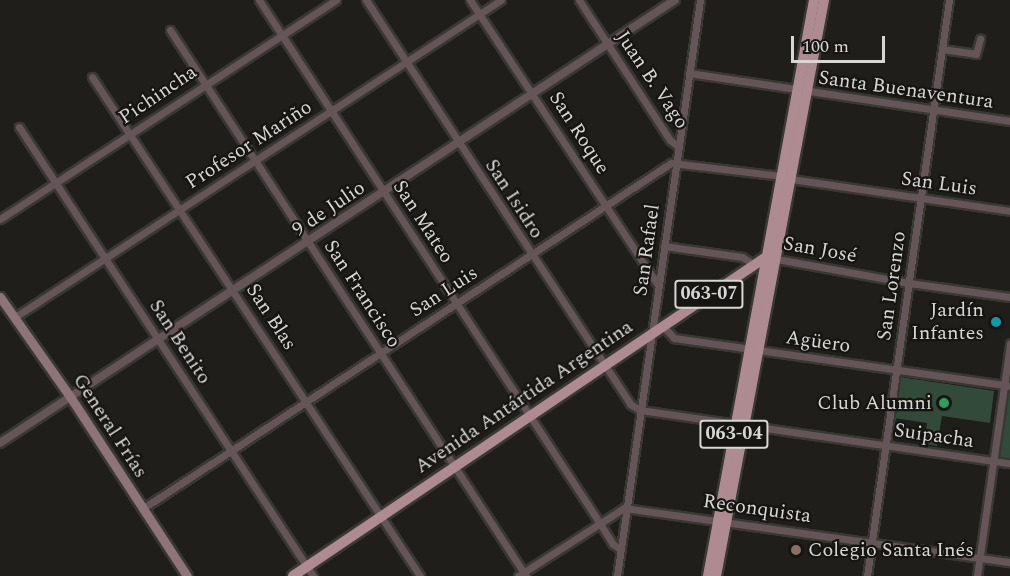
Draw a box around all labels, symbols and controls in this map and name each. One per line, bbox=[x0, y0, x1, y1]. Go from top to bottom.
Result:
scale bar bbox=[794, 24, 888, 62]
street label: Juan B. Vago bbox=[610, 26, 694, 134]
text: 100 m bbox=[802, 33, 849, 60]
street label: Pichincha bbox=[114, 60, 202, 130]
street label: Santa Buenaventura bbox=[817, 66, 995, 114]
street label: San Roque bbox=[543, 87, 615, 179]
street label: Profesor Mariño bbox=[181, 95, 317, 195]
street label: San Isidro bbox=[479, 155, 549, 243]
street label: San Luis bbox=[900, 167, 978, 201]
street label: 9 de Julio bbox=[288, 176, 370, 242]
street label: San Mateo bbox=[387, 176, 459, 268]
street label: San Rafael bbox=[629, 202, 665, 298]
street label: San Lorenzo bbox=[872, 230, 912, 342]
street label: San José bbox=[781, 232, 859, 268]
street label: San Francisco bbox=[318, 236, 406, 352]
street label: San Luis bbox=[406, 261, 482, 323]
street label: San Blas bbox=[241, 279, 301, 355]
road number: 063-07 bbox=[673, 279, 745, 309]
street label: San Benito bbox=[144, 295, 216, 389]
place label: Jardín Infantes bbox=[911, 298, 984, 345]
street label: Avenida Antártida Argentina bbox=[411, 315, 637, 479]
marker: Jardín Infantes bbox=[989, 315, 1003, 329]
street label: Agüero bbox=[784, 326, 852, 358]
street label: General Frías bbox=[67, 369, 153, 483]
place label: Club Alumni bbox=[817, 391, 932, 415]
marker: Club Alumni bbox=[937, 396, 951, 410]
road number: 063-04 bbox=[698, 419, 770, 449]
street label: Suipacha bbox=[893, 419, 975, 453]
street label: Reconquista bbox=[701, 490, 813, 528]
place label: Colegio Santa Inés bbox=[808, 538, 974, 562]
marker: Colegio Santa Inés bbox=[789, 543, 803, 557]

